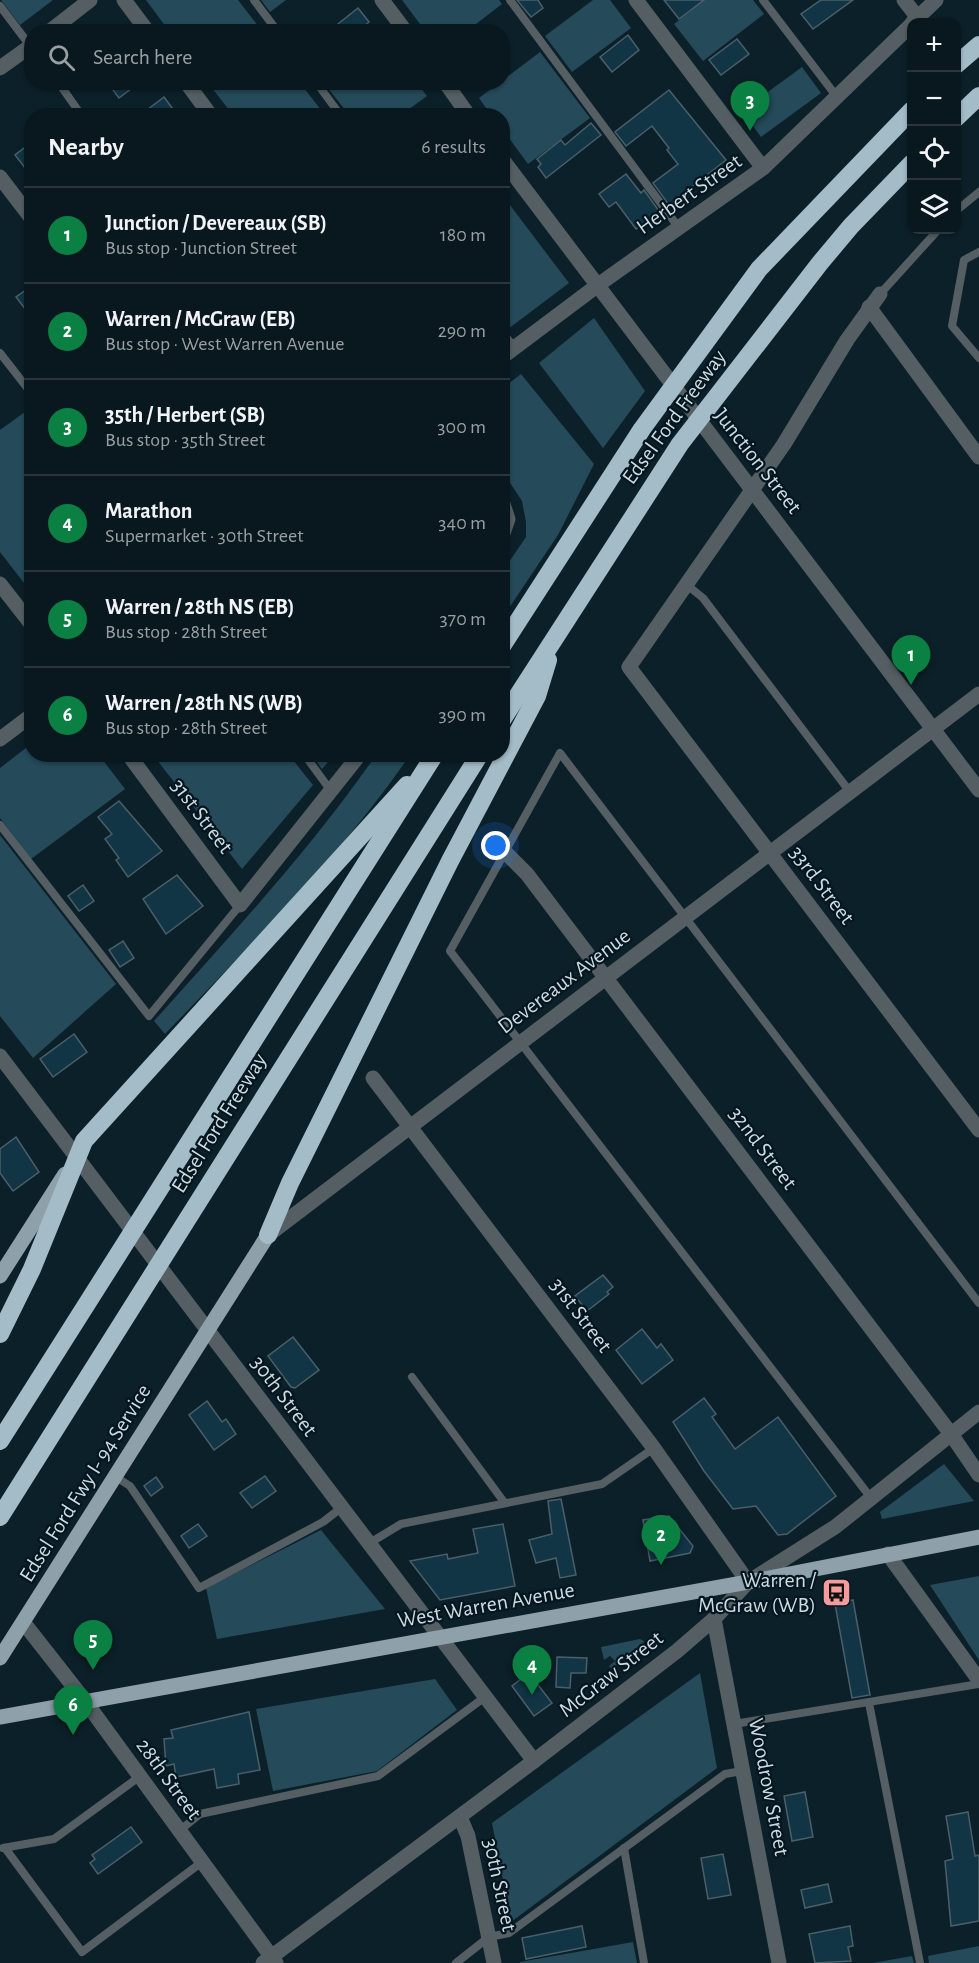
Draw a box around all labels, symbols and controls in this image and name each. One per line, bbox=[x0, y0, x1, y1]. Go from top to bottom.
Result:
map controls bbox=[907, 18, 961, 234]
button: + bbox=[907, 18, 961, 72]
search box bbox=[24, 24, 510, 90]
icon: search bbox=[45, 41, 78, 74]
text: Search here bbox=[93, 46, 192, 68]
button: − bbox=[907, 72, 961, 126]
pin: 3 bbox=[730, 82, 770, 131]
button: locate bbox=[907, 126, 961, 180]
text: Nearby bbox=[48, 134, 124, 160]
text: 6 results bbox=[421, 137, 486, 157]
street label: Herbert Street bbox=[632, 150, 746, 238]
button: layers bbox=[907, 180, 961, 234]
text: Junction / Devereaux (SB) bbox=[105, 212, 327, 234]
text: 1 bbox=[64, 225, 71, 245]
text: 180 m bbox=[440, 225, 486, 245]
text: Bus stop · Junction Street bbox=[105, 238, 297, 258]
text: Warren / McGraw (EB) bbox=[105, 308, 296, 330]
text: 2 bbox=[63, 321, 72, 341]
text: 290 m bbox=[438, 321, 486, 341]
text: Bus stop · West Warren Avenue bbox=[105, 334, 344, 354]
street label: Edsel Ford Freeway bbox=[618, 345, 730, 488]
text: 35th / Herbert (SB) bbox=[105, 404, 266, 426]
street label: Junction Street bbox=[710, 404, 806, 518]
text: 3 bbox=[63, 417, 72, 437]
text: 300 m bbox=[437, 417, 486, 437]
text: Bus stop · 35th Street bbox=[105, 430, 265, 450]
text: Marathon bbox=[105, 500, 192, 522]
text: 4 bbox=[62, 513, 73, 533]
text: 340 m bbox=[438, 513, 486, 533]
text: Supermarket · 30th Street bbox=[105, 526, 304, 546]
text: Warren / 28th NS (EB) bbox=[105, 596, 295, 618]
text: 5 bbox=[63, 609, 72, 629]
text: 370 m bbox=[440, 609, 486, 629]
text: Bus stop · 28th Street bbox=[105, 622, 267, 642]
pin: 1 bbox=[892, 636, 930, 685]
text: Warren / 28th NS (WB) bbox=[105, 692, 303, 714]
text: 6 bbox=[63, 705, 72, 725]
text: 390 m bbox=[439, 705, 486, 725]
text: Bus stop · 28th Street bbox=[105, 718, 267, 738]
street label: 31st Street bbox=[167, 775, 237, 857]
your location bbox=[481, 831, 510, 860]
street label: 33rd Street bbox=[786, 842, 858, 928]
street label: Devereaux Avenue bbox=[494, 924, 634, 1038]
street label: Edsel Ford Freeway bbox=[167, 1049, 271, 1197]
street label: 32nd Street bbox=[725, 1103, 801, 1193]
street label: 31st Street bbox=[546, 1274, 616, 1356]
street label: 30th Street bbox=[247, 1352, 321, 1440]
street label: Edsel Ford Fwy I- 94 Service bbox=[15, 1380, 155, 1586]
pin: 2 bbox=[642, 1516, 680, 1565]
place label: Warren / McGraw (WB) bbox=[698, 1569, 817, 1616]
bus stop icon: Warren / McGraw (WB) bbox=[821, 1577, 853, 1609]
street label: West Warren Avenue bbox=[396, 1579, 576, 1631]
pin: 5 bbox=[74, 1620, 112, 1670]
street label: McGraw Street bbox=[555, 1627, 667, 1721]
pin: 4 bbox=[512, 1646, 552, 1695]
pin: 6 bbox=[54, 1686, 92, 1735]
street label: Woodrow Street bbox=[745, 1716, 793, 1858]
street label: 28th Street bbox=[132, 1734, 206, 1824]
street label: 30th Street bbox=[479, 1836, 521, 1934]

